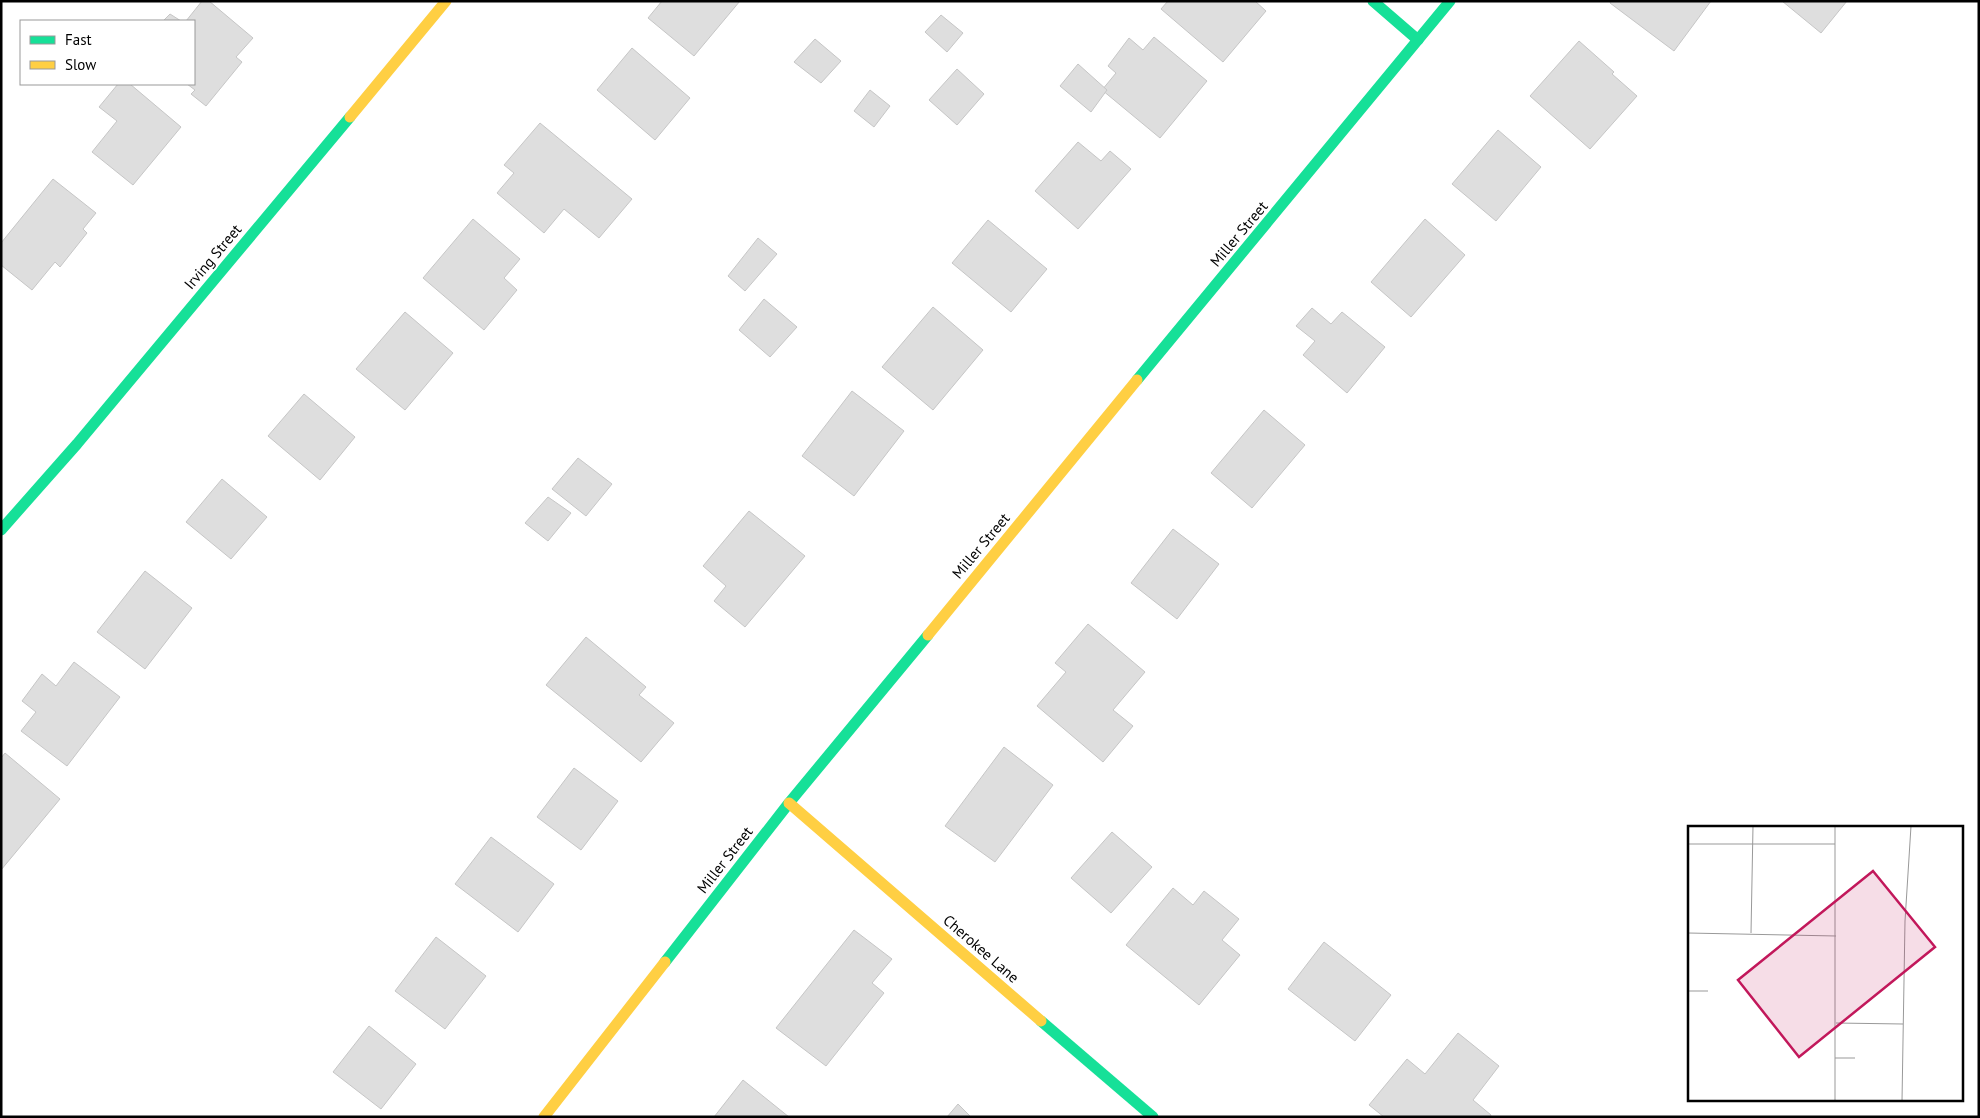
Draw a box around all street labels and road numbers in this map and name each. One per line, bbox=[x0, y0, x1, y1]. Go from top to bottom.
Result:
street label: Miller Street bbox=[1206, 197, 1272, 270]
street label: Irving Street bbox=[180, 220, 245, 293]
street label: Miller Street bbox=[948, 509, 1014, 582]
street label: Miller Street bbox=[693, 822, 757, 897]
street label: Cherokee Lane bbox=[939, 911, 1023, 987]

